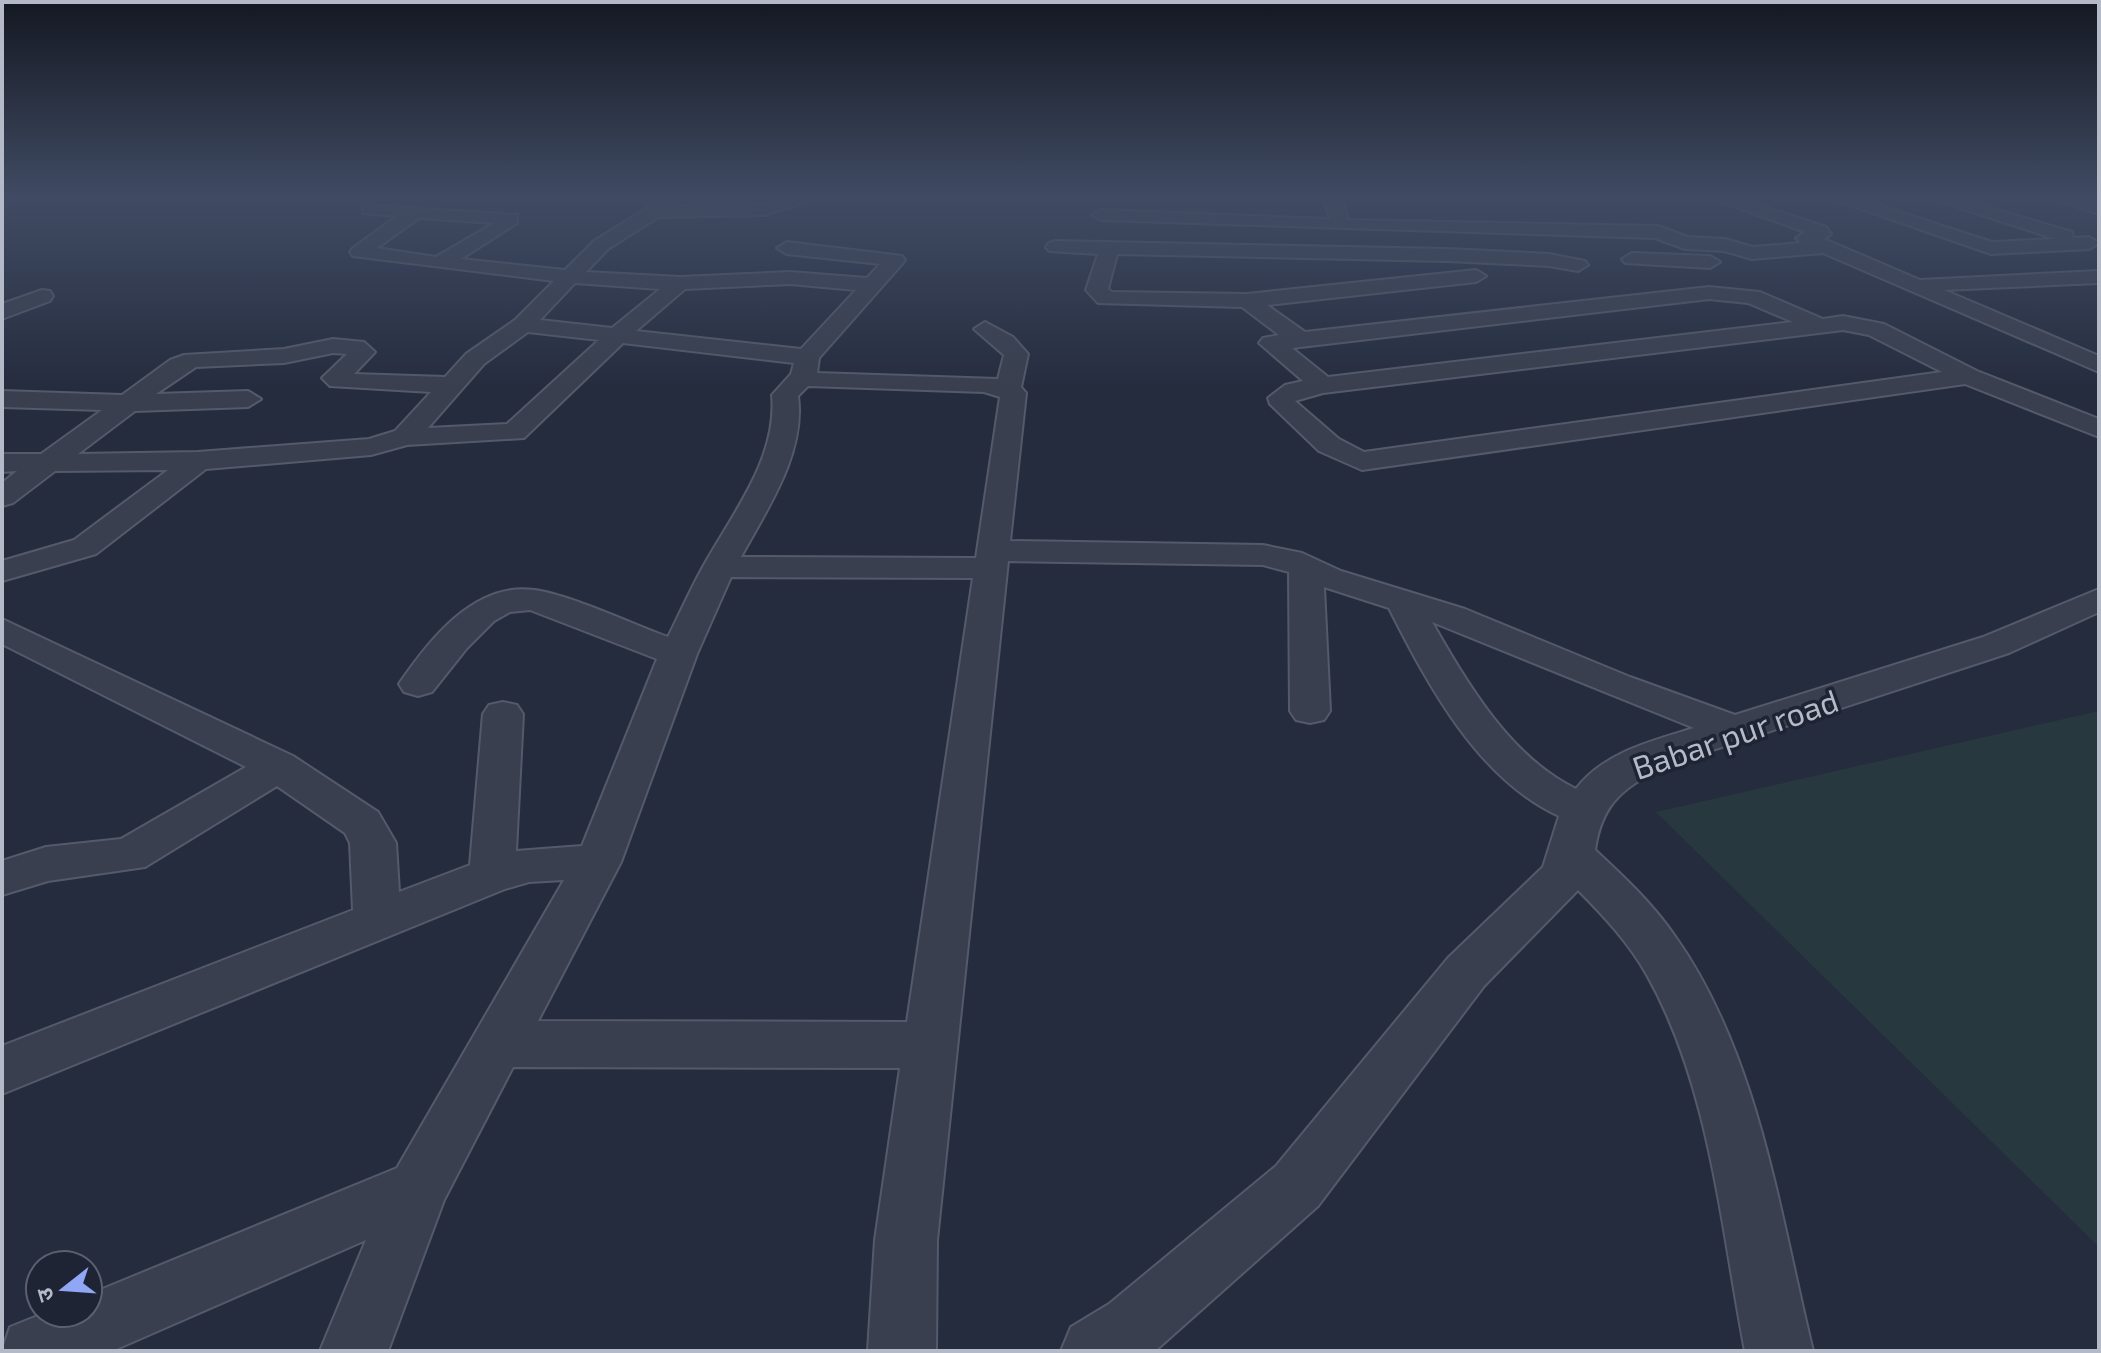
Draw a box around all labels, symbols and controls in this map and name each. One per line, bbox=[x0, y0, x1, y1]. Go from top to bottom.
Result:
street label: Babar pur road bbox=[1627, 680, 1843, 786]
north arrow bbox=[24, 1249, 104, 1329]
text: उ bbox=[29, 1284, 58, 1305]

